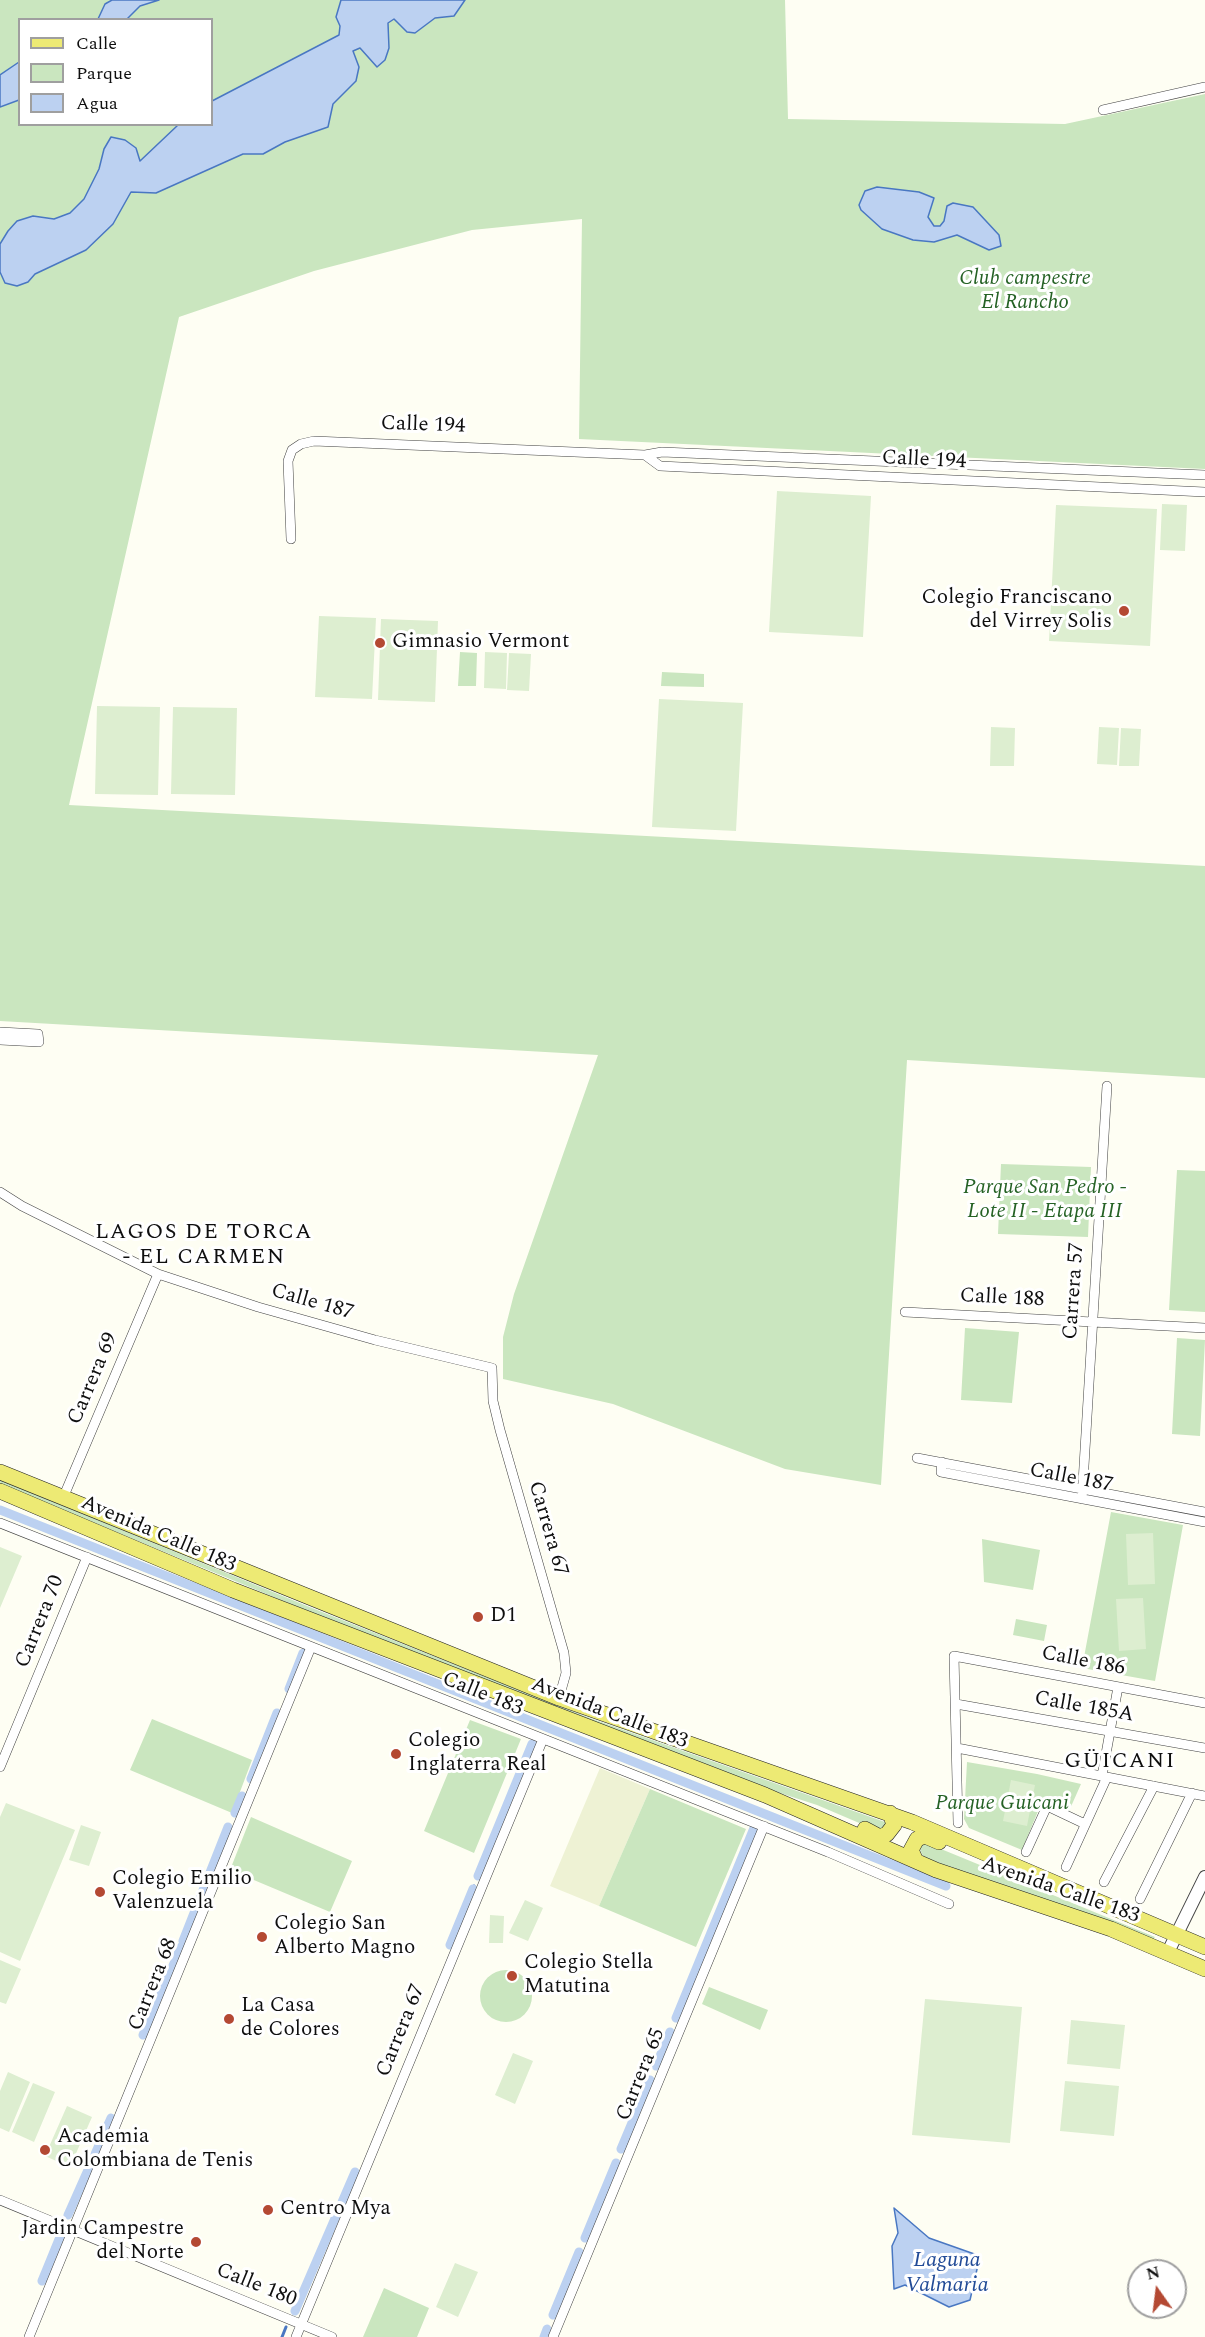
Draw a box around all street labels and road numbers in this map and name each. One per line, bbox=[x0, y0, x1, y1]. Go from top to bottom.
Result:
street label: Calle 194 bbox=[380, 412, 466, 440]
street label: Calle 194 bbox=[881, 446, 967, 476]
street label: Carrera 57 bbox=[1059, 1242, 1091, 1340]
street label: Calle 187 bbox=[268, 1279, 356, 1327]
street label: Calle 188 bbox=[959, 1284, 1045, 1314]
street label: Carrera 69 bbox=[63, 1329, 125, 1429]
street label: Calle 187 bbox=[1027, 1459, 1115, 1499]
street label: Carrera 67 bbox=[521, 1479, 573, 1579]
street label: Avenida Calle 183 bbox=[77, 1491, 239, 1579]
street label: Carrera 70 bbox=[11, 1572, 71, 1672]
street label: Calle 186 bbox=[1039, 1642, 1127, 1682]
street label: Calle 183 bbox=[438, 1667, 526, 1723]
street label: Avenida Calle 183 bbox=[527, 1673, 691, 1755]
street label: Calle 185A bbox=[1032, 1687, 1136, 1729]
street label: Avenida Calle 183 bbox=[978, 1852, 1142, 1930]
street label: Carrera 68 bbox=[124, 1935, 184, 2035]
street label: Carrera 67 bbox=[372, 1981, 432, 2081]
street label: Carrera 65 bbox=[612, 2025, 672, 2125]
street label: Calle 180 bbox=[212, 2258, 300, 2314]

